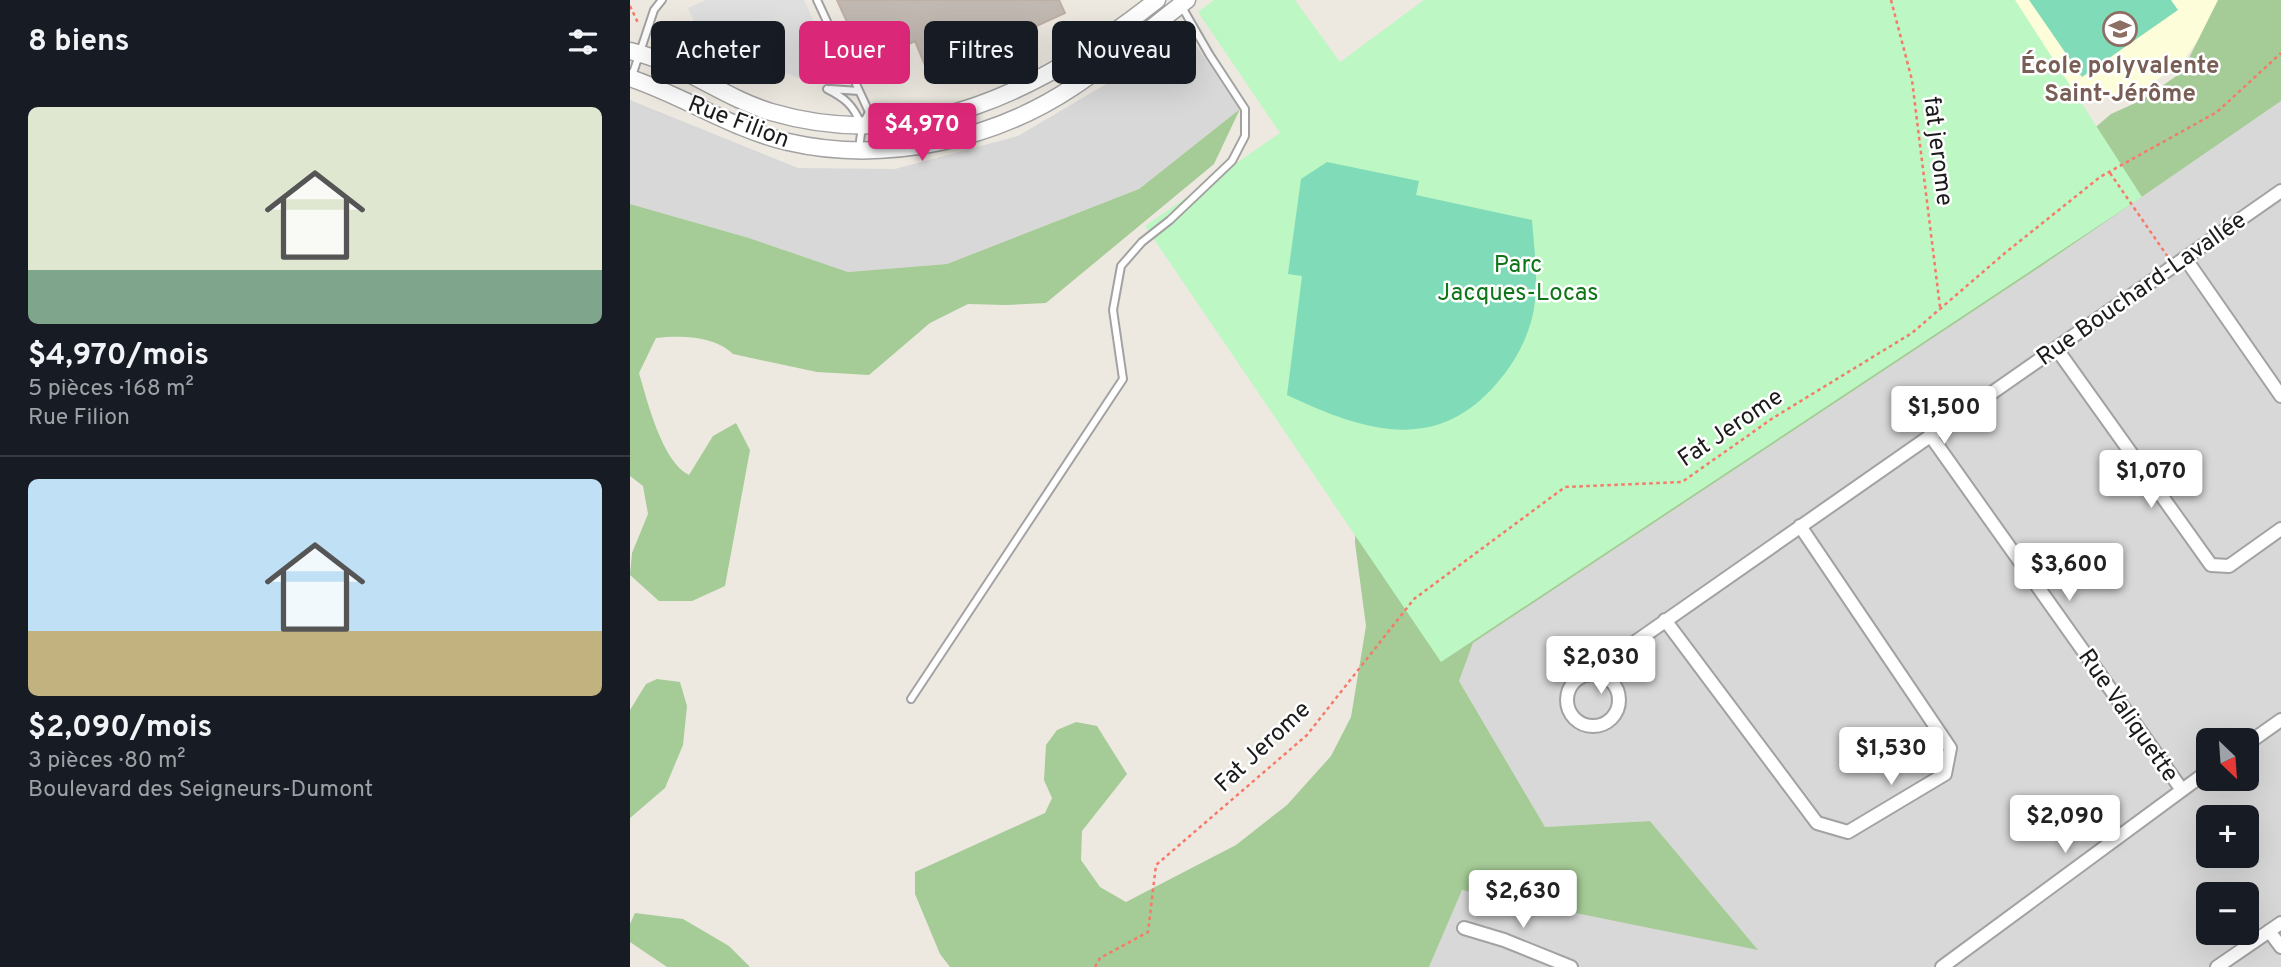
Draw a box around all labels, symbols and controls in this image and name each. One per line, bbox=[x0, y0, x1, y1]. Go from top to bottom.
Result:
school or university icon: École polyvalente Saint-Jérôme bbox=[2101, 10, 2139, 48]
chip: Acheter bbox=[651, 21, 785, 84]
chip: Louer bbox=[799, 21, 910, 84]
chip: Filtres bbox=[924, 21, 1038, 84]
chip: Nouveau bbox=[1052, 21, 1196, 84]
icon: filters bbox=[564, 23, 602, 61]
text: 8 biens bbox=[28, 24, 130, 61]
place label: École polyvalente Saint-Jérôme bbox=[2021, 50, 2220, 110]
street label: Rue Filion bbox=[683, 90, 793, 156]
street label: fat jerome bbox=[1915, 95, 1959, 208]
pin: $4,970 bbox=[865, 104, 979, 163]
text: $4,970 bbox=[884, 111, 960, 140]
icon: home bbox=[252, 152, 378, 278]
street label: Rue Bouchard-Lavallée bbox=[2031, 206, 2253, 373]
park label: Parc Jacques-Locas bbox=[1437, 251, 1599, 309]
text: $4,970/mois bbox=[28, 338, 209, 375]
text: 5 pièces · 168 m² bbox=[28, 375, 194, 404]
street label: Fat Jerome bbox=[1673, 383, 1789, 475]
pin: $1,500 bbox=[1887, 386, 2001, 446]
text: $1,500 bbox=[1907, 394, 1981, 423]
text: Rue Filion bbox=[28, 404, 130, 433]
pin: $1,070 bbox=[2094, 450, 2208, 510]
text: $1,070 bbox=[2115, 458, 2187, 487]
icon: home bbox=[252, 524, 378, 650]
pin: $3,600 bbox=[2012, 544, 2126, 603]
text: $3,600 bbox=[2030, 551, 2108, 580]
pin: $2,030 bbox=[1544, 636, 1658, 696]
text: $2,030 bbox=[1562, 644, 1640, 673]
street label: Rue Valiquette bbox=[2070, 644, 2184, 788]
street label: Fat Jerome bbox=[1209, 695, 1318, 799]
text: $2,090/mois bbox=[28, 710, 212, 747]
pin: $1,530 bbox=[1834, 728, 1948, 787]
north arrow bbox=[2196, 728, 2259, 791]
map controls bbox=[2196, 728, 2259, 945]
text: $1,530 bbox=[1855, 735, 1927, 764]
text: 3 pièces · 80 m² bbox=[28, 747, 186, 776]
text: Boulevard des Seigneurs-Dumont bbox=[28, 776, 373, 805]
pin: $2,090 bbox=[2008, 796, 2122, 855]
text: $2,090 bbox=[2026, 803, 2104, 832]
button: + bbox=[2196, 805, 2259, 868]
pin: $2,630 bbox=[1466, 870, 1580, 930]
text: $2,630 bbox=[1485, 878, 1561, 907]
button: − bbox=[2196, 882, 2259, 945]

